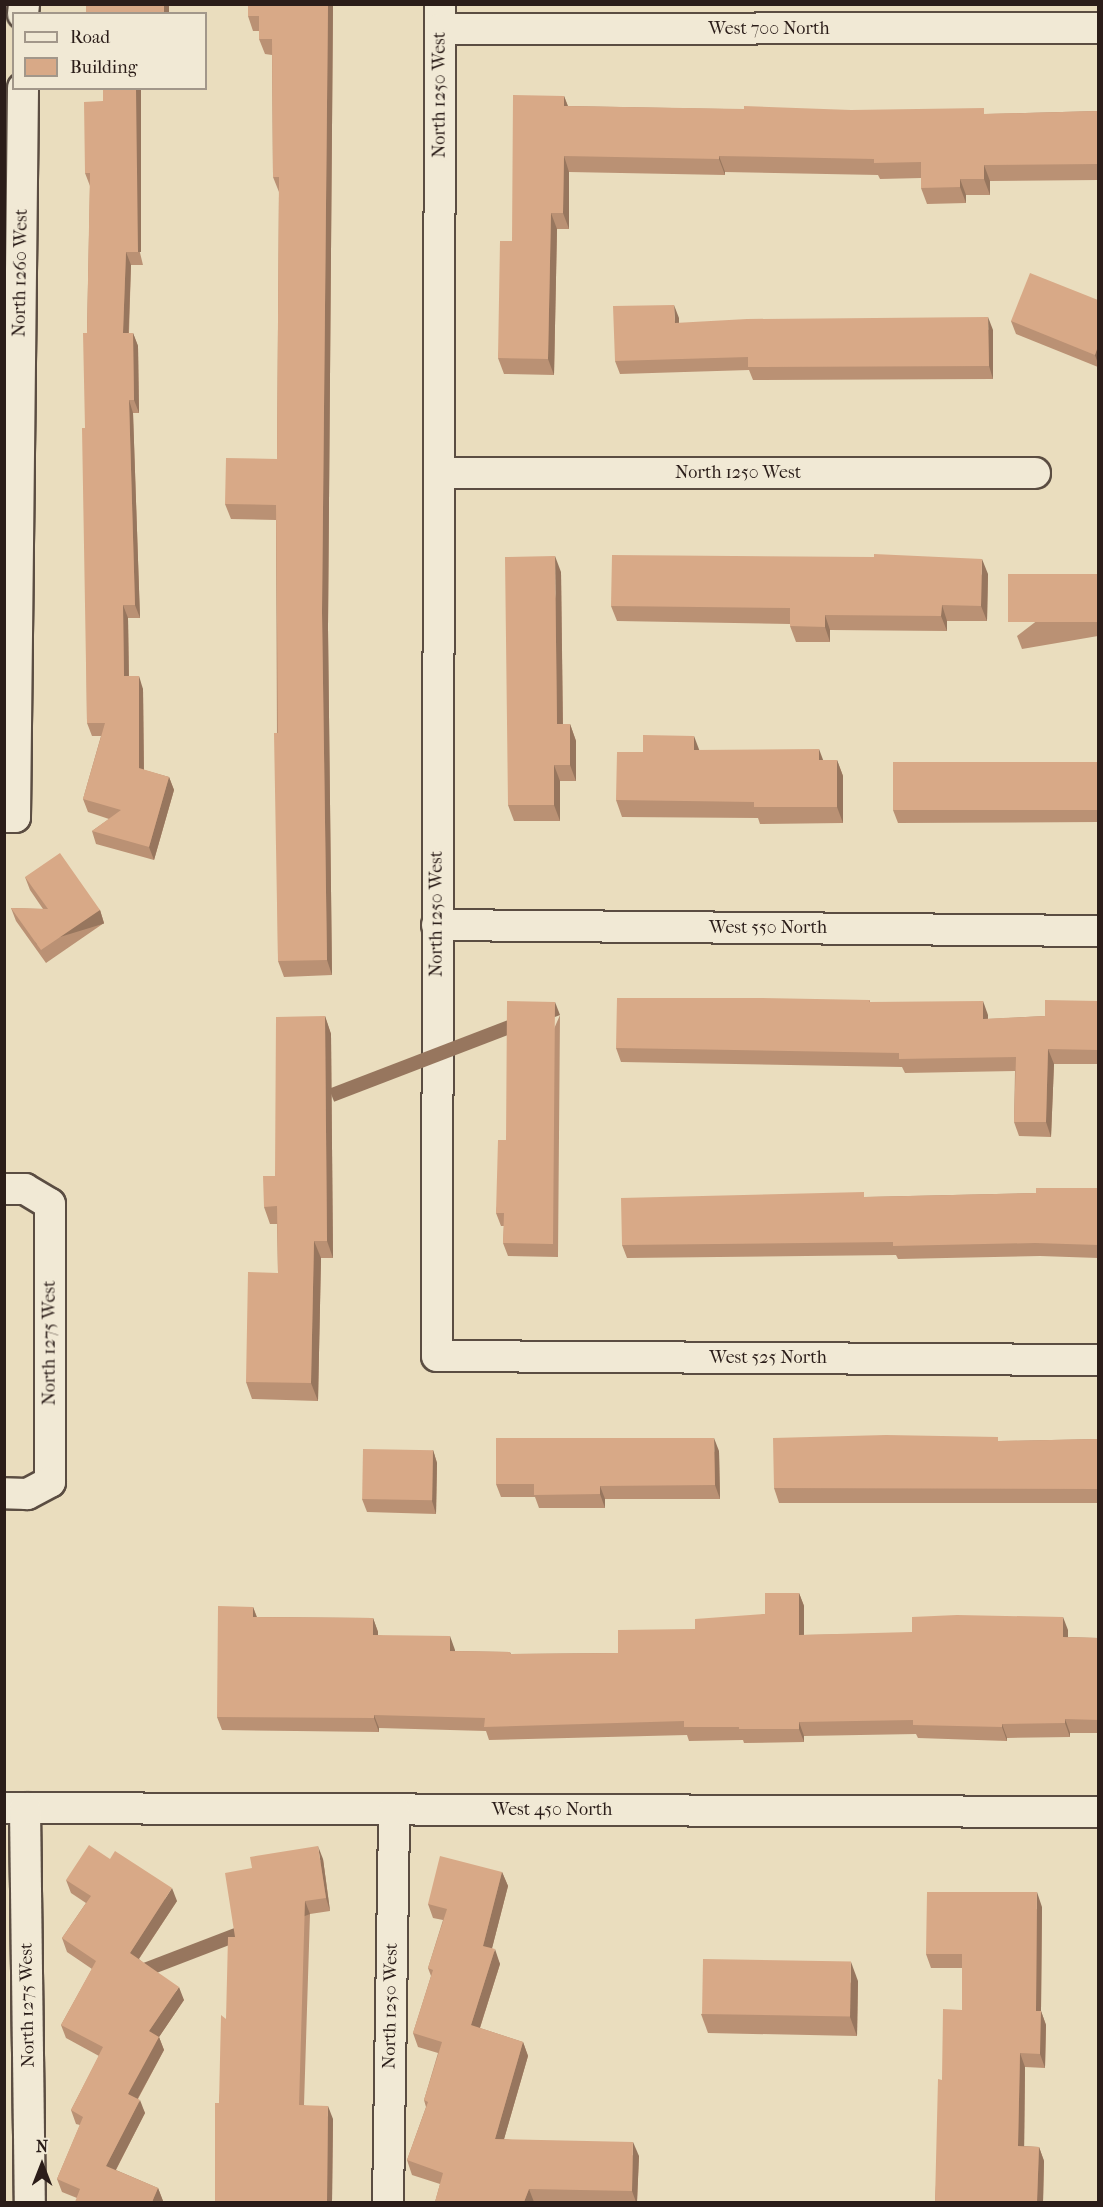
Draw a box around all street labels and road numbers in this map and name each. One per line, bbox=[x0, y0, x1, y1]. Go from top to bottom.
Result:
street label: West 700 North bbox=[708, 18, 830, 40]
street label: North 1250 West bbox=[429, 32, 451, 158]
street label: North 1260 West bbox=[9, 209, 33, 337]
street label: North 1250 West bbox=[675, 462, 801, 484]
street label: North 1250 West bbox=[426, 851, 448, 977]
street label: West 550 North bbox=[709, 917, 827, 939]
street label: North 1275 West bbox=[39, 1281, 61, 1405]
street label: West 525 North bbox=[709, 1347, 827, 1369]
street label: West 450 North bbox=[492, 1799, 612, 1821]
street label: North 1275 West bbox=[16, 1942, 40, 2068]
street label: North 1250 West bbox=[379, 1943, 403, 2069]

